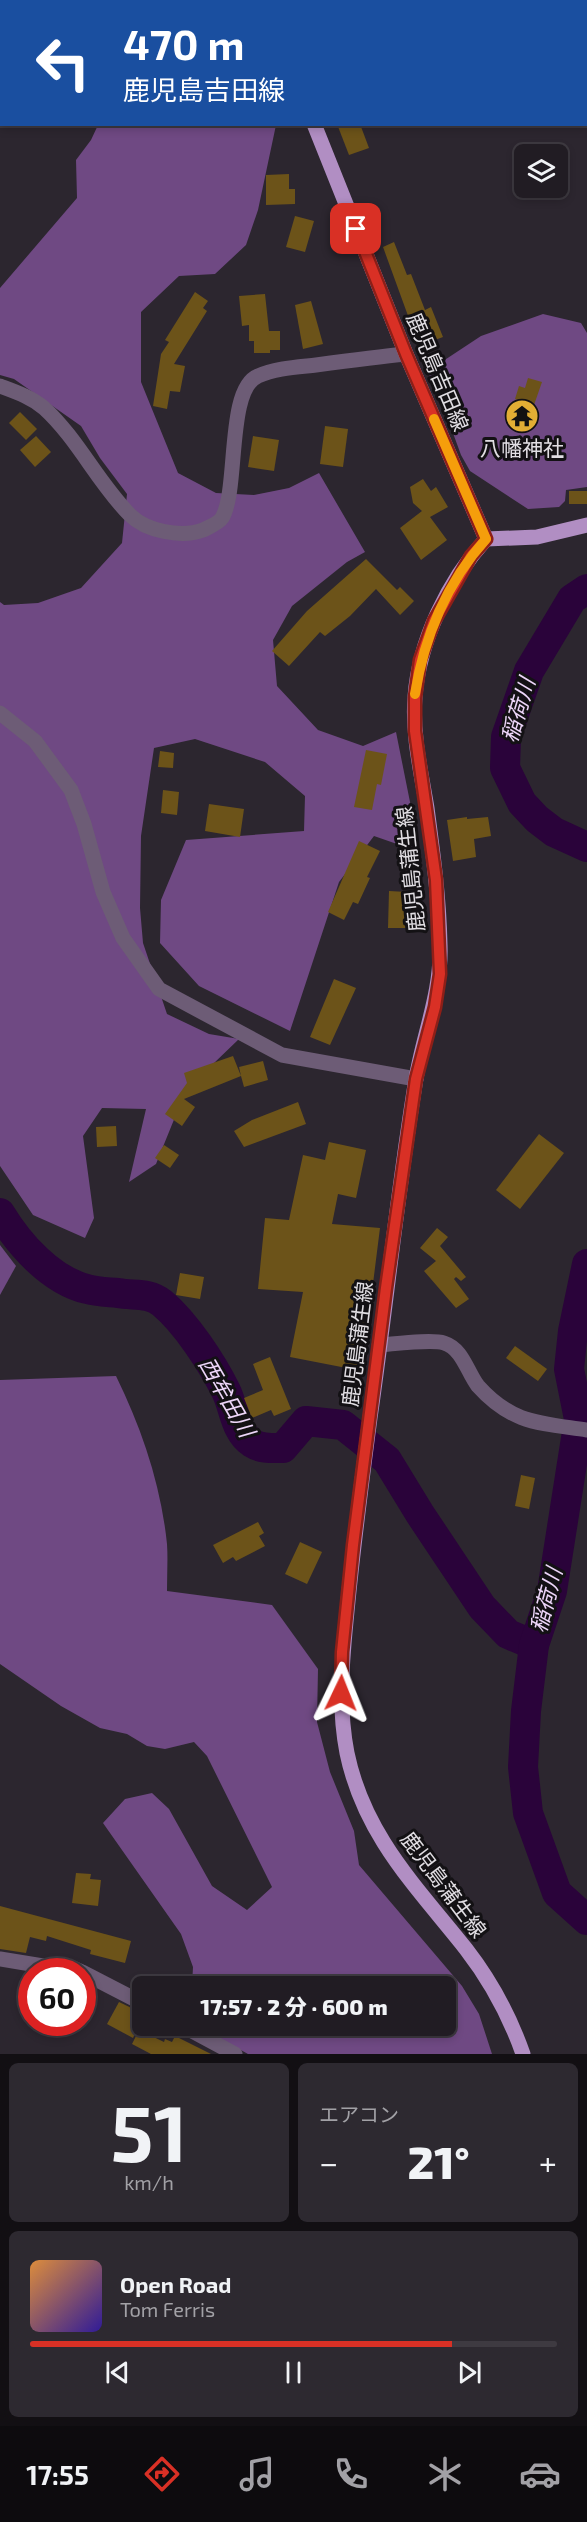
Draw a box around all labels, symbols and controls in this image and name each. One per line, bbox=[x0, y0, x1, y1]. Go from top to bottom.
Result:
text: 470 m bbox=[123, 18, 245, 68]
icon: left bbox=[24, 24, 102, 102]
text: 鹿児島吉田線 bbox=[123, 73, 285, 105]
map controls bbox=[514, 144, 568, 198]
button: layers bbox=[514, 144, 568, 198]
pin bbox=[330, 203, 381, 254]
icon: arrive bbox=[339, 212, 372, 245]
street label: 鹿児島吉田線 bbox=[402, 309, 475, 434]
temple icon: 八幡神社 bbox=[504, 398, 540, 434]
place label: 八幡神社 bbox=[480, 435, 564, 460]
water label: 稲荷川 bbox=[495, 672, 540, 745]
street label: 鹿児島蒲生線 bbox=[390, 805, 429, 933]
street label: 鹿児島蒲生線 bbox=[336, 1280, 377, 1408]
water label: 西牟田川 bbox=[195, 1352, 262, 1443]
water label: 稲荷川 bbox=[524, 1563, 567, 1635]
position arrow bbox=[309, 1661, 373, 1725]
street label: 鹿児島蒲生線 bbox=[396, 1826, 492, 1942]
speed limit sign: 60 bbox=[18, 1958, 96, 2036]
text: 17:57 · 2 分 · 600 m bbox=[200, 1993, 388, 2019]
text: 51 bbox=[111, 2084, 187, 2178]
text: エアコン bbox=[319, 2102, 399, 2126]
text: 21° bbox=[408, 2134, 470, 2188]
text: − bbox=[319, 2142, 338, 2182]
text: + bbox=[539, 2142, 557, 2182]
text: km/h bbox=[124, 2170, 174, 2194]
text: Open Road bbox=[120, 2271, 232, 2297]
text: Tom Ferris bbox=[120, 2297, 215, 2321]
icon: previous bbox=[101, 2356, 134, 2389]
icon: pause bbox=[277, 2356, 310, 2389]
icon: next bbox=[453, 2356, 486, 2389]
icon: directions bbox=[141, 2453, 183, 2495]
icon: music bbox=[236, 2453, 278, 2495]
icon: phone bbox=[330, 2453, 372, 2495]
icon: climate bbox=[424, 2453, 466, 2495]
icon: car bbox=[519, 2453, 561, 2495]
text: 17:55 bbox=[26, 2458, 89, 2490]

